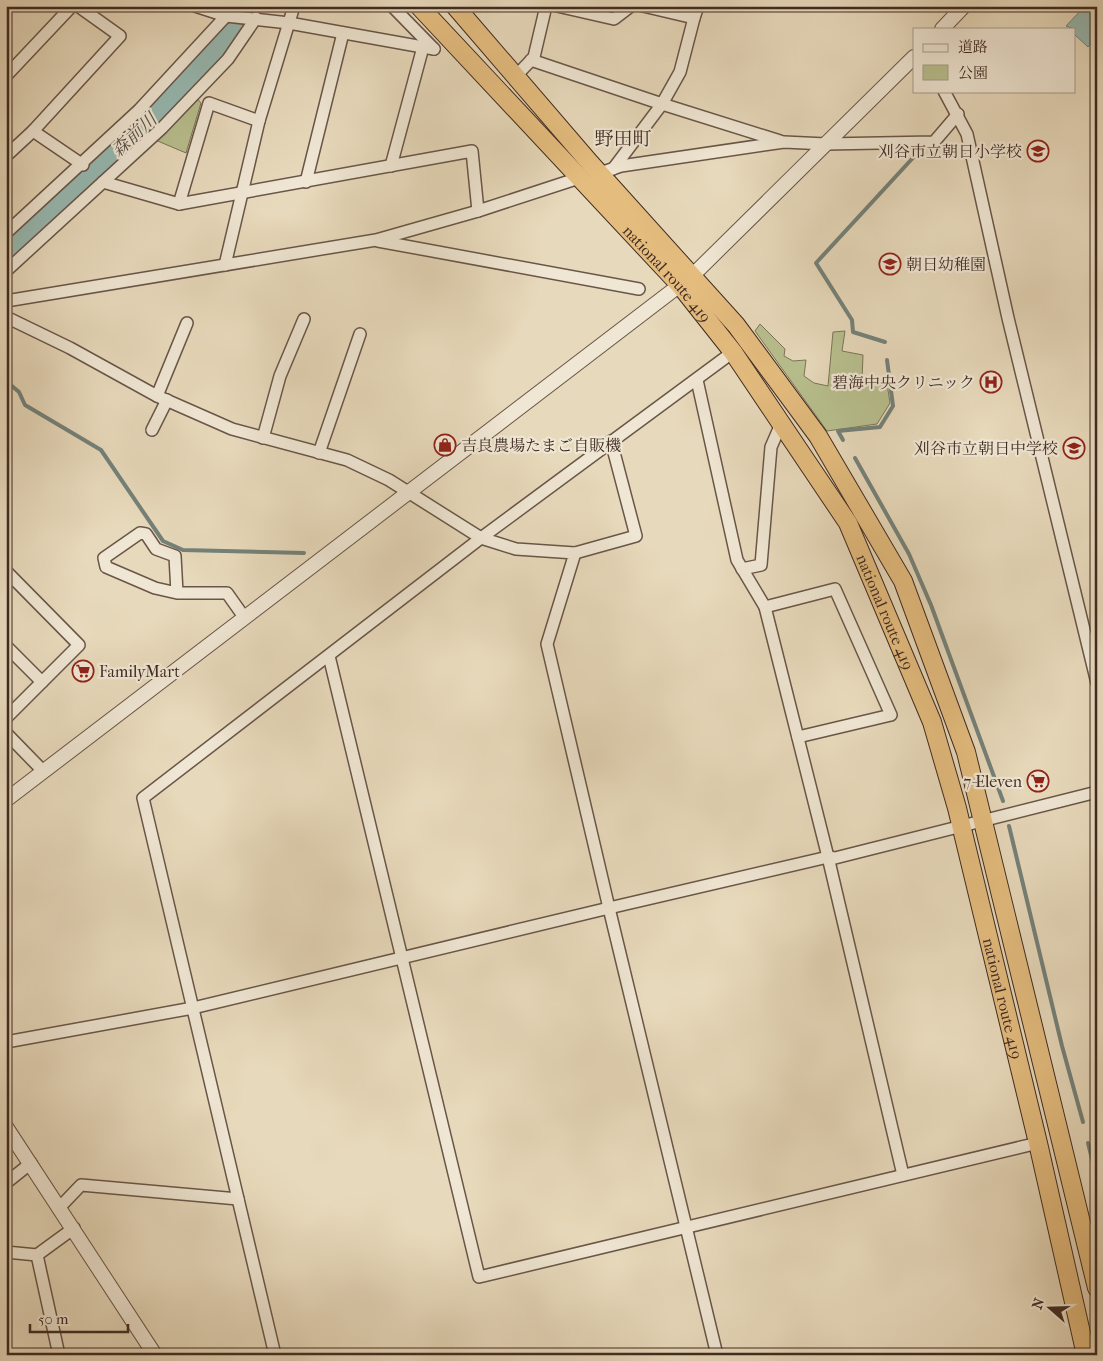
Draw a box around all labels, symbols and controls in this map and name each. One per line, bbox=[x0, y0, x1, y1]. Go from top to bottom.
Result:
legend bbox=[913, 28, 1076, 92]
text: 道路 bbox=[958, 38, 988, 56]
text: 公園 bbox=[958, 64, 988, 82]
water label: 森前川 bbox=[107, 108, 163, 161]
district label: 野田町 bbox=[594, 128, 652, 150]
school or university icon: 刈谷市立朝日小学校 bbox=[1026, 139, 1050, 163]
place label: 刈谷市立朝日小学校 bbox=[878, 142, 1022, 161]
street label: national route 419 bbox=[619, 221, 715, 326]
school or university icon: 朝日幼稚園 bbox=[878, 252, 902, 276]
place label: 朝日幼稚園 bbox=[906, 255, 986, 274]
hospital icon: 碧海中央クリニック bbox=[979, 370, 1003, 394]
place label: 碧海中央クリニック bbox=[832, 373, 975, 392]
shop icon: 吉良農場たまご自販機 bbox=[433, 433, 457, 457]
place label: 吉良農場たまご自販機 bbox=[461, 436, 621, 455]
school or university icon: 刈谷市立朝日中学校 bbox=[1062, 436, 1086, 460]
place label: 刈谷市立朝日中学校 bbox=[914, 439, 1058, 458]
street label: national route 419 bbox=[852, 551, 918, 673]
supermarket icon: FamilyMart bbox=[71, 659, 95, 683]
place label: FamilyMart bbox=[99, 662, 180, 681]
supermarket icon: 7-Eleven bbox=[1026, 769, 1050, 793]
place label: 7-Eleven bbox=[963, 772, 1023, 791]
street label: national route 419 bbox=[979, 936, 1026, 1061]
north arrow bbox=[1026, 1284, 1076, 1334]
text: N bbox=[1028, 1295, 1048, 1312]
scale bar bbox=[30, 1301, 128, 1333]
text: 50 m bbox=[38, 1310, 69, 1328]

